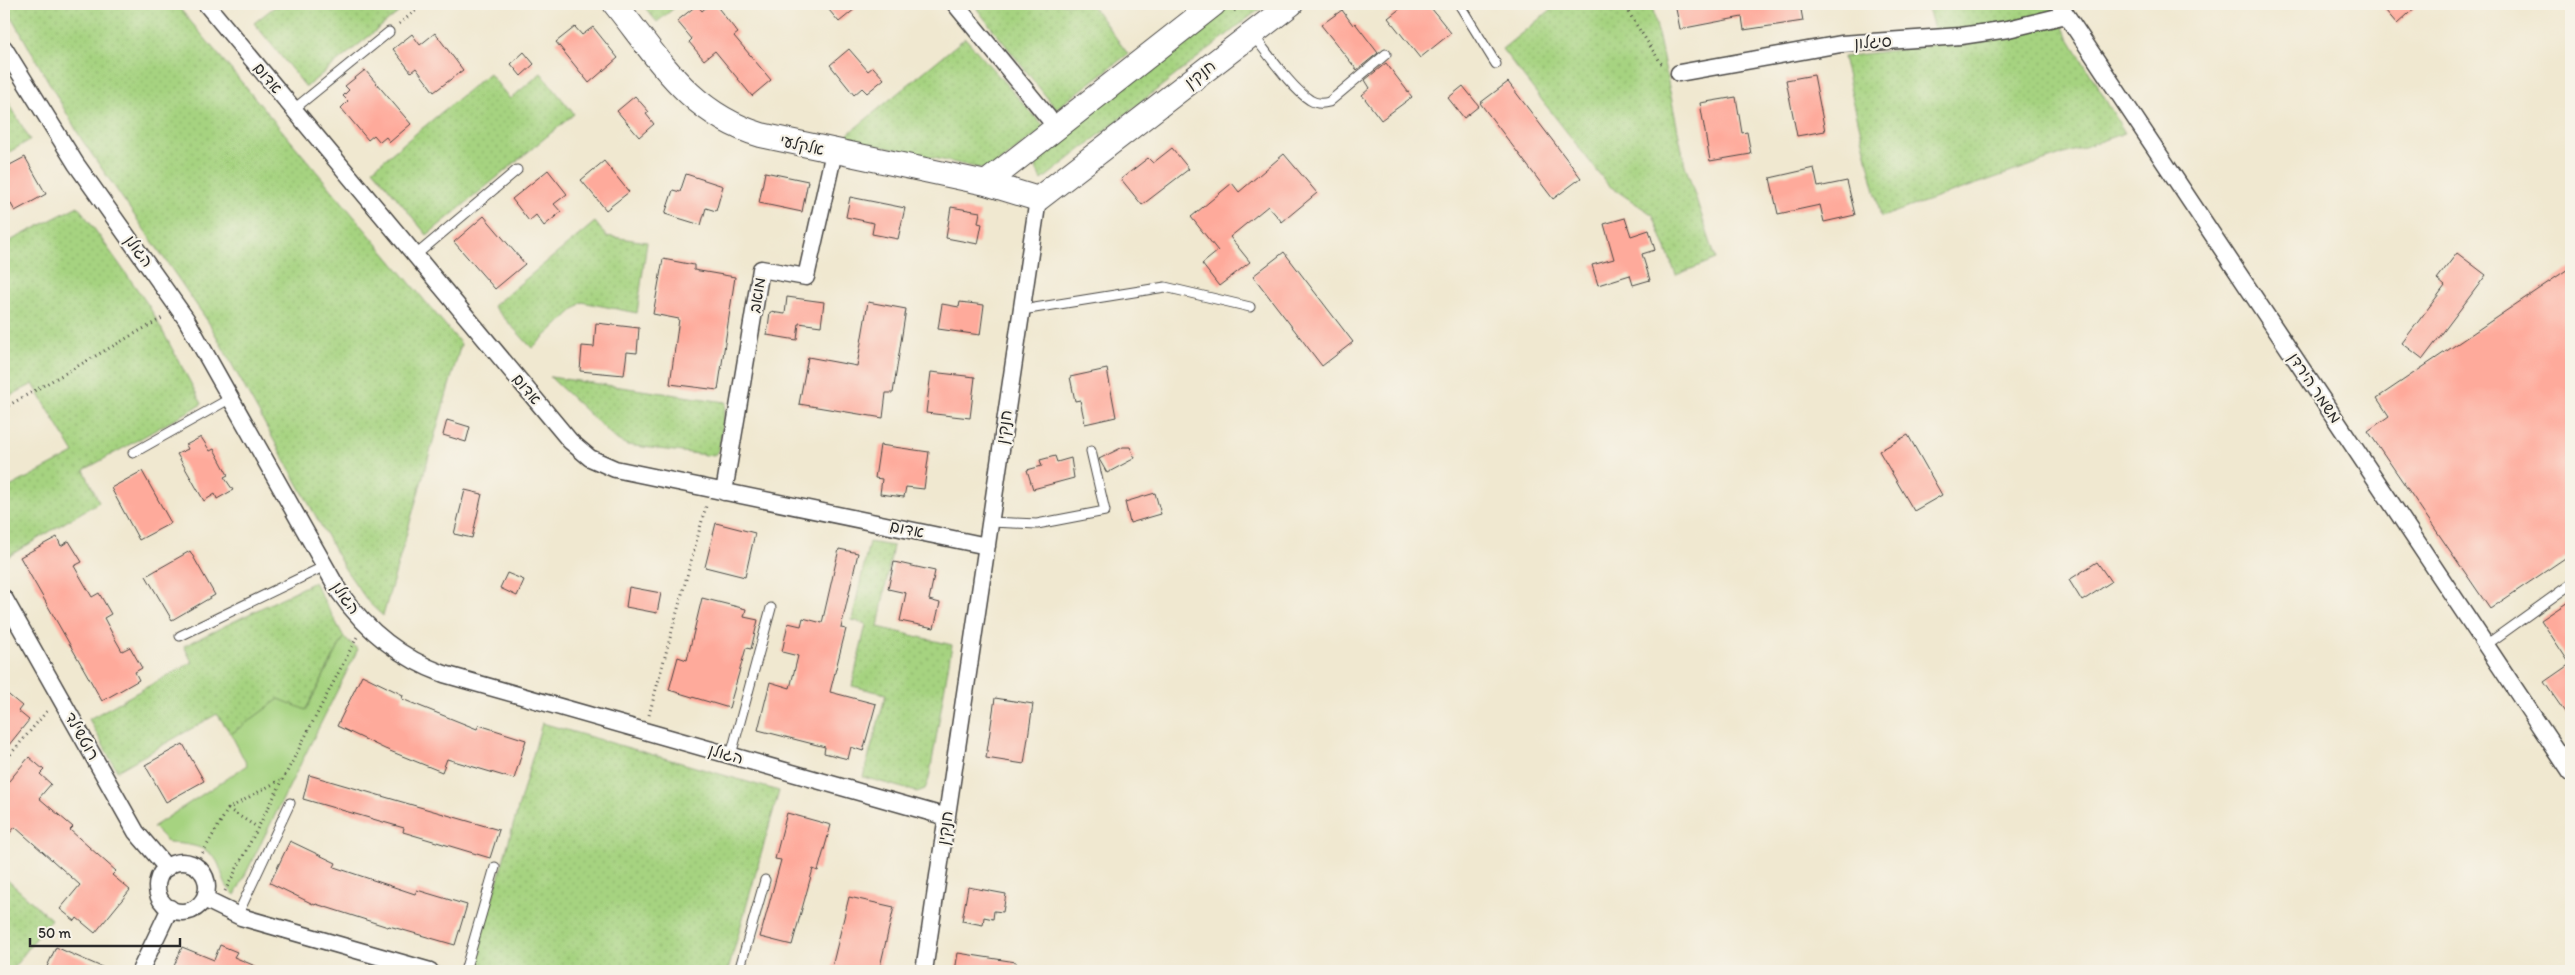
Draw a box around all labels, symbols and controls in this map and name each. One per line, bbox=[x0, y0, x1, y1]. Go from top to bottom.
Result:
street label: סיגלון bbox=[1854, 32, 1892, 52]
street label: חנקין bbox=[1181, 56, 1219, 92]
street label: אדום bbox=[250, 59, 286, 97]
street label: אלקלעי bbox=[778, 131, 826, 160]
street label: הגולן bbox=[121, 231, 157, 271]
street label: מואב bbox=[745, 276, 769, 314]
street label: משמר הירדן bbox=[2284, 349, 2346, 427]
street label: אדום bbox=[509, 370, 545, 408]
street label: חנקין bbox=[992, 409, 1016, 445]
street label: אדום bbox=[888, 516, 926, 542]
street label: הגולן bbox=[328, 578, 364, 618]
street label: רוטשילד bbox=[61, 709, 103, 763]
street label: הגולן bbox=[706, 740, 746, 768]
street label: חנקין bbox=[933, 810, 957, 846]
scale bar bbox=[30, 915, 180, 947]
text: 50 m bbox=[38, 924, 71, 942]

